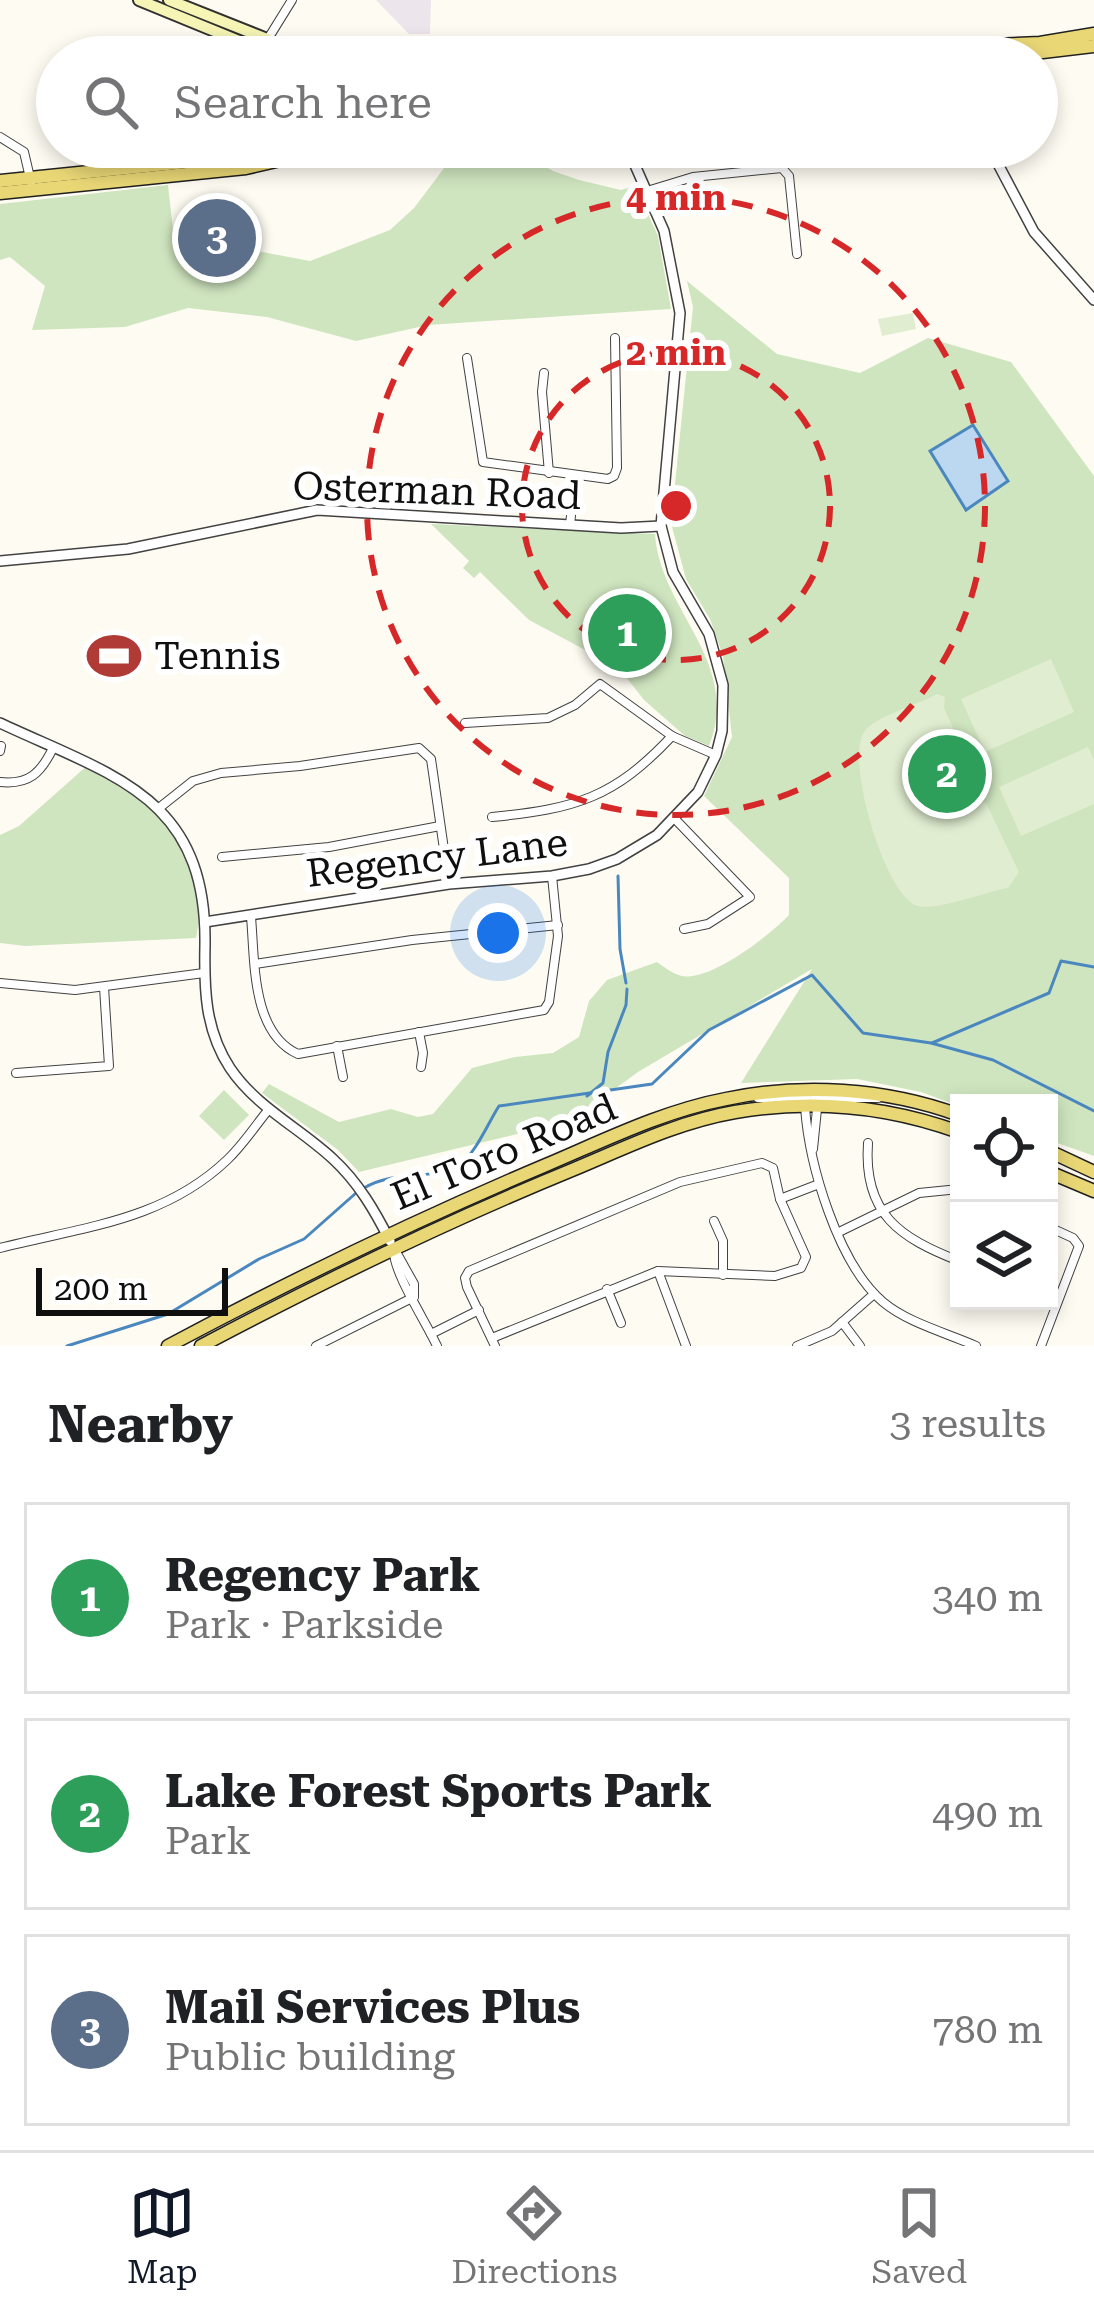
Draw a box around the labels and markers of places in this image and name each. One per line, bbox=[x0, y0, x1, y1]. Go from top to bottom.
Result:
pin: 3 bbox=[178, 193, 256, 283]
centre of rings bbox=[655, 485, 697, 527]
pin: 1 bbox=[588, 588, 666, 678]
sports icon: Tennis bbox=[85, 627, 143, 685]
place label: Tennis bbox=[154, 633, 280, 679]
pin: 2 bbox=[908, 729, 986, 819]

